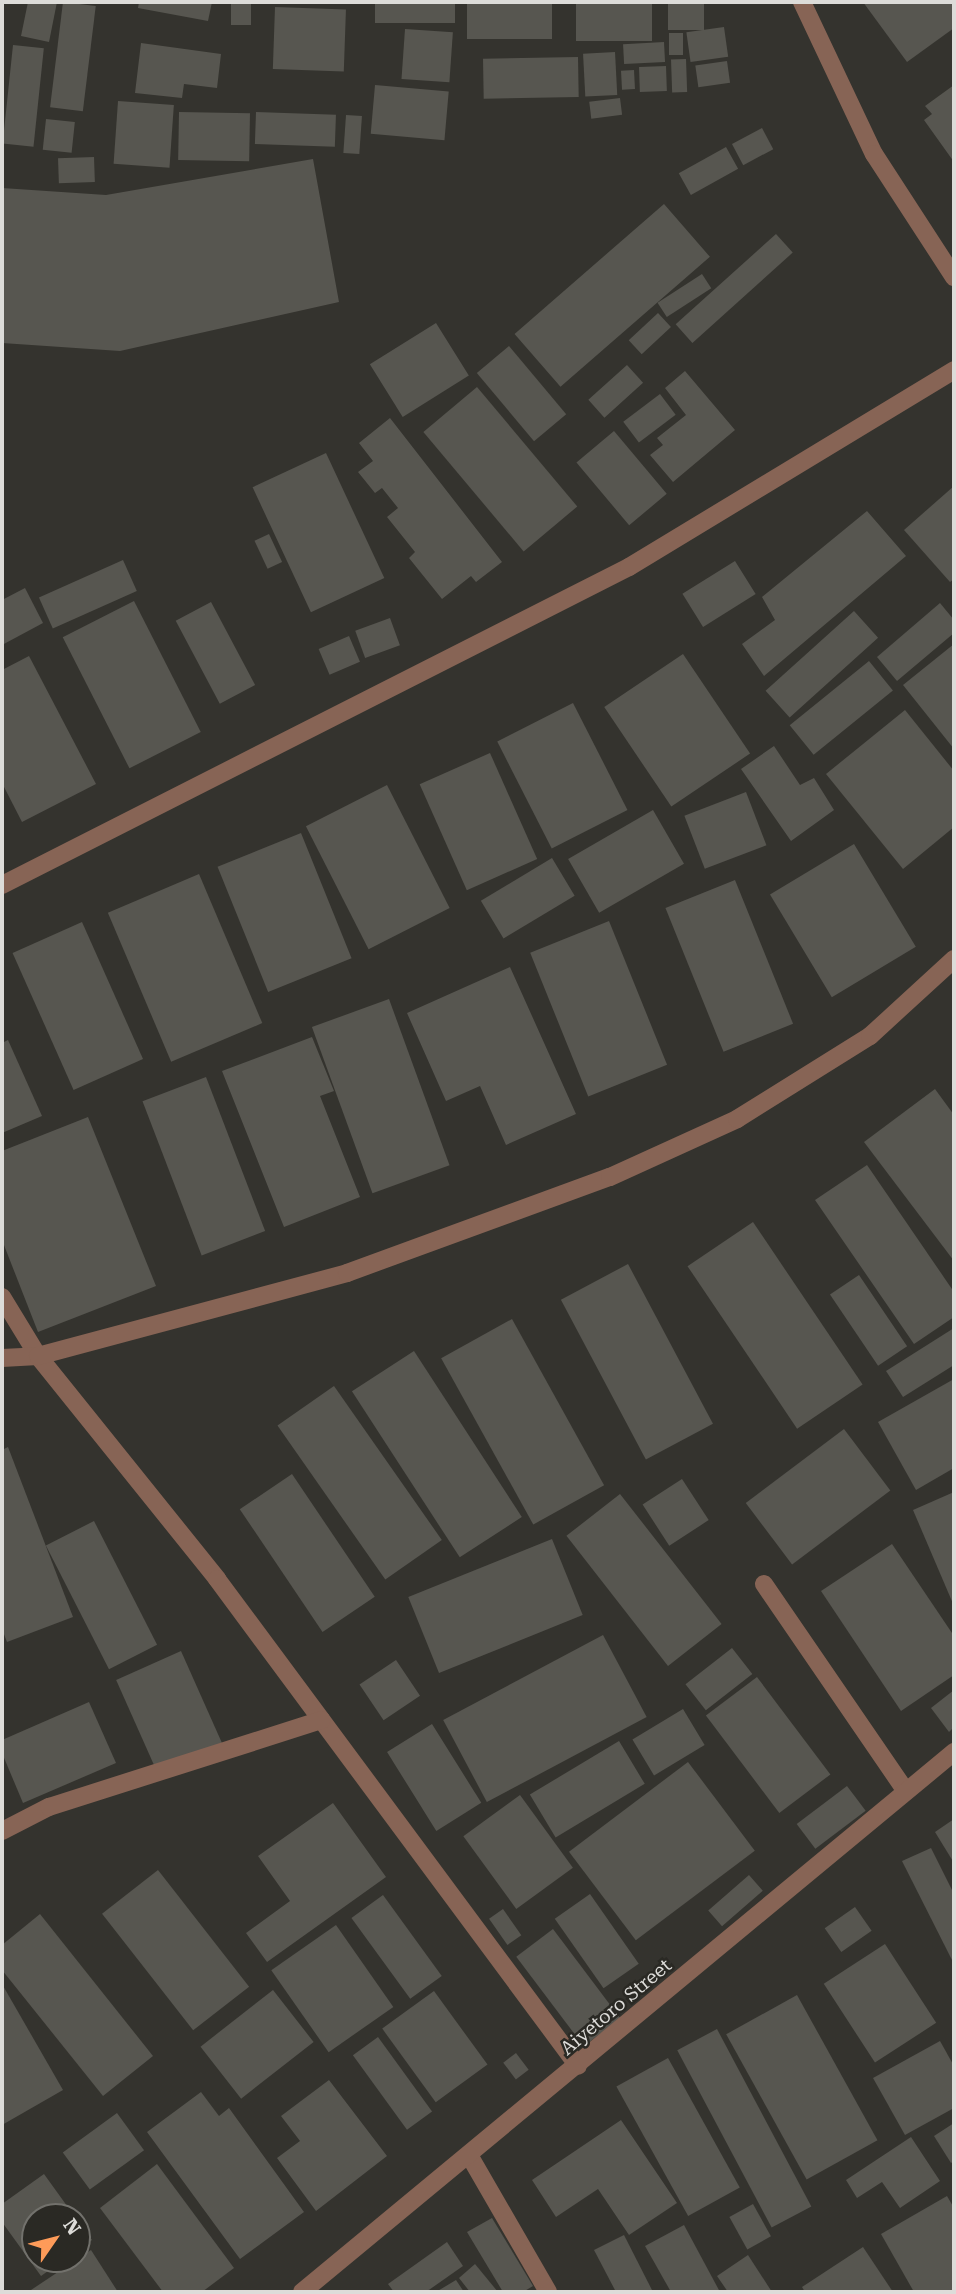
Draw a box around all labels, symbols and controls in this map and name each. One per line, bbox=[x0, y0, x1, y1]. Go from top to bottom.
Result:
street label: Aiyetoro Street bbox=[556, 1954, 676, 2060]
north arrow bbox=[21, 2203, 91, 2273]
text: N bbox=[58, 2214, 86, 2239]

